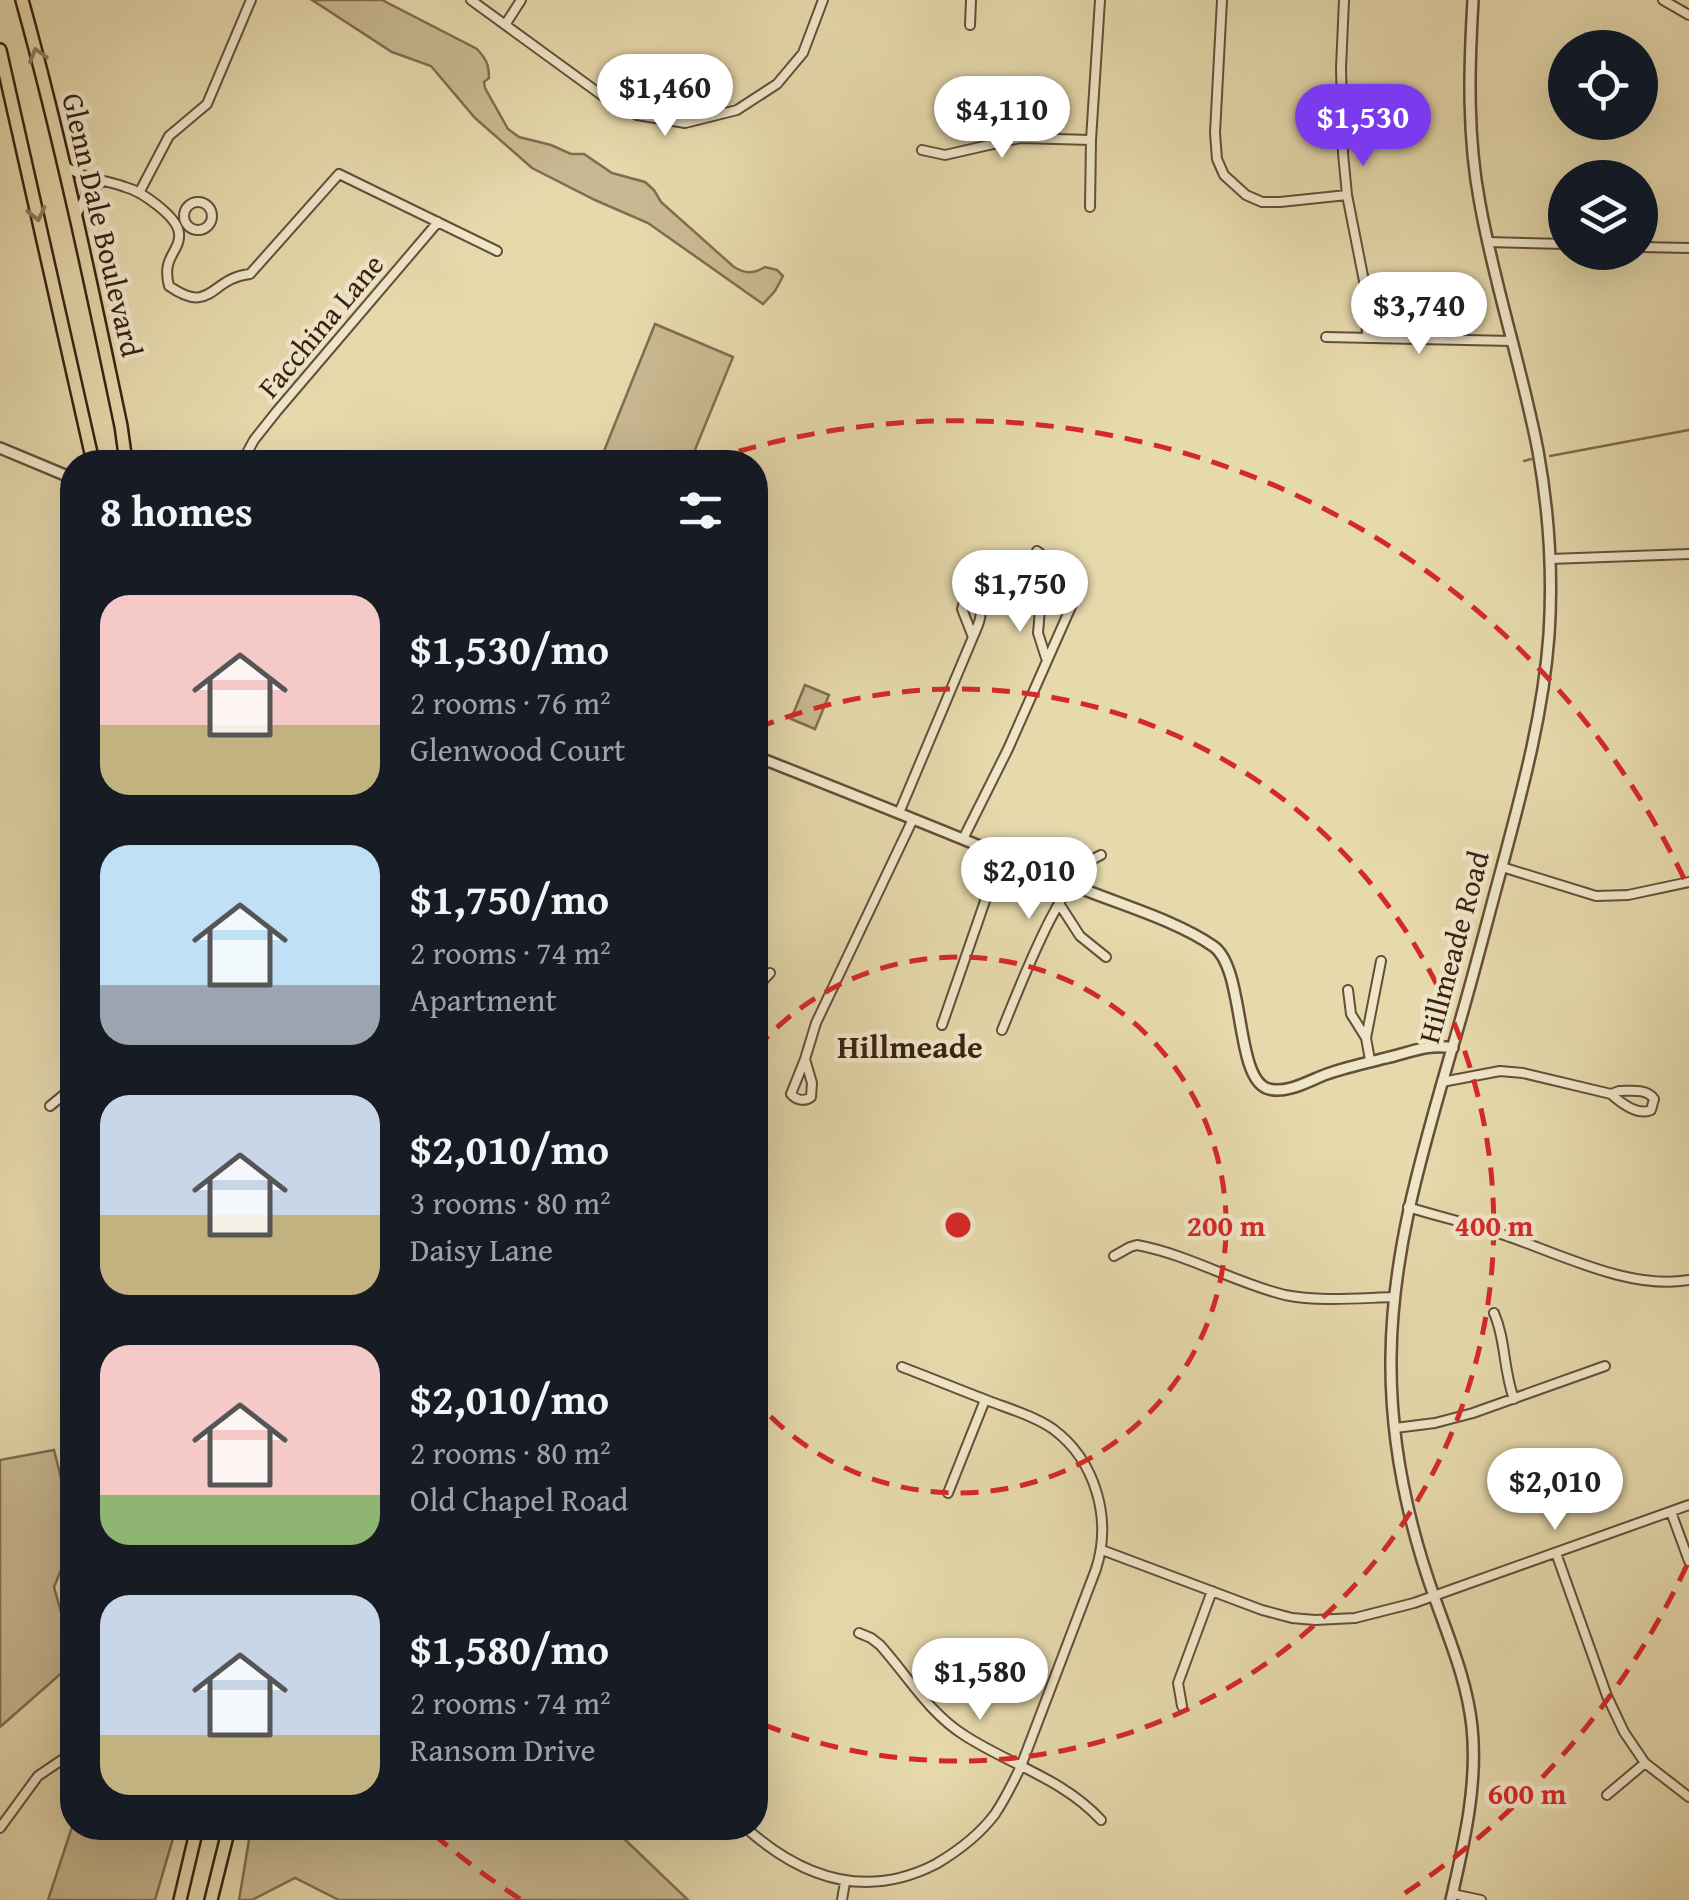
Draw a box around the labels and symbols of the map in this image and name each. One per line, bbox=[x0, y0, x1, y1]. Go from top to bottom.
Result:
one-way arrow bbox=[28, 47, 49, 64]
pin: $1,460 bbox=[584, 54, 746, 139]
pin: $4,110 bbox=[921, 76, 1083, 161]
pin: $1,530 bbox=[1282, 84, 1444, 169]
street label: Glenn Dale Boulevard bbox=[51, 88, 155, 361]
one-way arrow bbox=[25, 205, 46, 222]
street label: Facchina Lane bbox=[247, 244, 394, 407]
pin: $3,740 bbox=[1338, 272, 1500, 357]
pin: $1,750 bbox=[939, 550, 1101, 635]
pin: $2,010 bbox=[948, 837, 1110, 922]
street label: Hillmeade Road bbox=[1406, 846, 1500, 1048]
district label: Hillmeade bbox=[837, 1023, 983, 1070]
text: 200 m bbox=[1187, 1203, 1266, 1247]
text: 400 m bbox=[1455, 1203, 1534, 1247]
centre of rings bbox=[940, 1207, 976, 1243]
pin: $2,010 bbox=[1474, 1448, 1636, 1533]
pin: $1,580 bbox=[899, 1638, 1061, 1723]
text: 600 m bbox=[1488, 1771, 1567, 1815]

